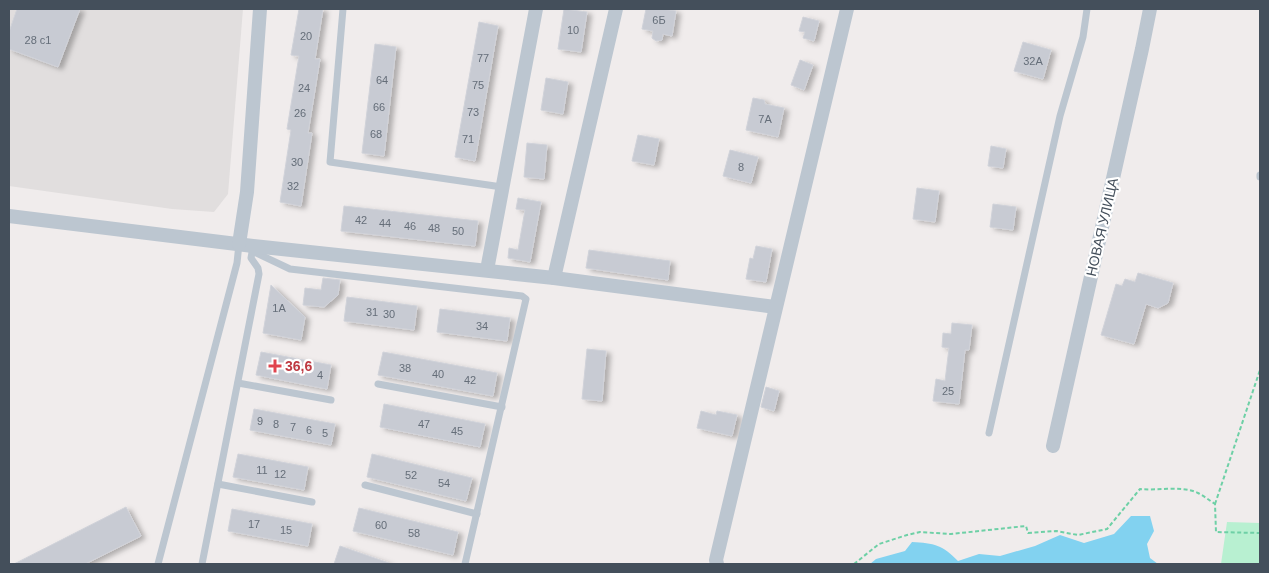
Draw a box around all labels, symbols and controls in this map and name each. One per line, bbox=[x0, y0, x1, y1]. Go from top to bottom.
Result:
house number: 6Б bbox=[652, 14, 666, 26]
house number: 10 bbox=[567, 24, 579, 36]
house number: 20 bbox=[300, 30, 312, 42]
house number: 28 с1 bbox=[25, 34, 51, 46]
house number: 77 bbox=[477, 52, 489, 64]
house number: 32А bbox=[1023, 55, 1043, 67]
house number: 64 bbox=[376, 74, 388, 86]
house number: 75 bbox=[472, 79, 484, 91]
house number: 24 bbox=[298, 82, 310, 94]
house number: 66 bbox=[373, 101, 385, 113]
house number: 73 bbox=[467, 106, 479, 118]
house number: 26 bbox=[294, 107, 306, 119]
house number: 7А bbox=[758, 113, 772, 125]
house number: 68 bbox=[370, 128, 382, 140]
house number: 71 bbox=[462, 133, 474, 145]
house number: 30 bbox=[291, 156, 303, 168]
house number: 8 bbox=[738, 161, 744, 173]
street label: НОВАЯ УЛИЦА bbox=[1083, 176, 1121, 278]
house number: 32 bbox=[287, 180, 299, 192]
house number: 42 bbox=[355, 214, 367, 226]
house number: 44 bbox=[379, 217, 391, 229]
house number: 46 bbox=[404, 220, 416, 232]
house number: 48 bbox=[428, 222, 440, 234]
house number: 50 bbox=[452, 225, 464, 237]
house number: 1А bbox=[272, 302, 286, 314]
house number: 31 bbox=[366, 306, 378, 318]
house number: 30 bbox=[383, 308, 395, 320]
house number: 34 bbox=[476, 320, 488, 332]
place label: 36,6 bbox=[285, 358, 312, 374]
marker: 36,6 bbox=[269, 360, 281, 372]
house number: 38 bbox=[399, 362, 411, 374]
house number: 40 bbox=[432, 368, 444, 380]
house number: 4 bbox=[317, 369, 323, 381]
house number: 42 bbox=[464, 374, 476, 386]
house number: 25 bbox=[942, 385, 954, 397]
house number: 9 bbox=[257, 415, 263, 427]
house number: 8 bbox=[273, 418, 279, 430]
house number: 47 bbox=[418, 418, 430, 430]
house number: 7 bbox=[290, 421, 296, 433]
house number: 6 bbox=[306, 424, 312, 436]
house number: 45 bbox=[451, 425, 463, 437]
house number: 5 bbox=[322, 427, 328, 439]
house number: 11 bbox=[256, 464, 268, 476]
house number: 12 bbox=[274, 468, 286, 480]
house number: 52 bbox=[405, 469, 417, 481]
house number: 54 bbox=[438, 477, 450, 489]
house number: 17 bbox=[248, 518, 260, 530]
house number: 60 bbox=[375, 519, 387, 531]
house number: 15 bbox=[280, 524, 292, 536]
house number: 58 bbox=[408, 527, 420, 539]

